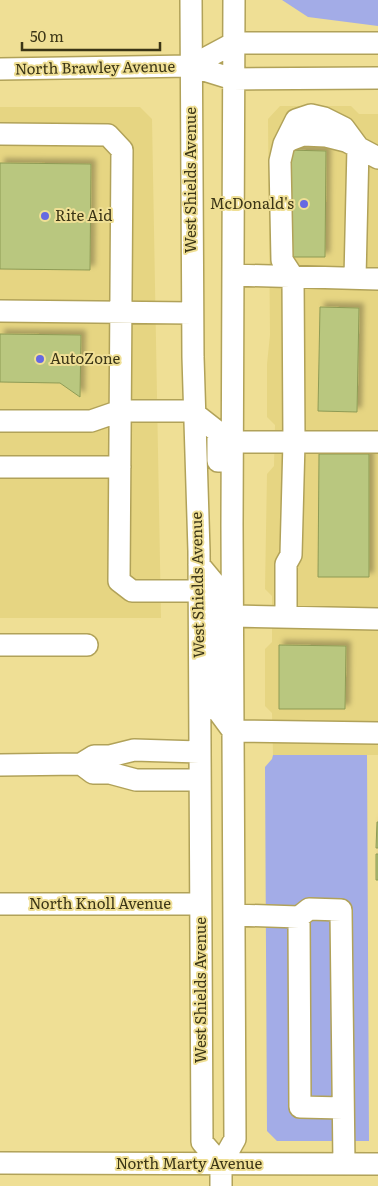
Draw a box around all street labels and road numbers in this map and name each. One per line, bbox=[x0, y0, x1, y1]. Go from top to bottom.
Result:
street label: North Brawley Avenue bbox=[15, 54, 176, 79]
street label: West Shields Avenue bbox=[178, 107, 201, 253]
street label: West Shields Avenue bbox=[184, 512, 209, 658]
street label: North Knoll Avenue bbox=[29, 891, 171, 914]
street label: West Shields Avenue bbox=[188, 917, 211, 1063]
street label: North Marty Avenue bbox=[116, 1151, 262, 1174]

